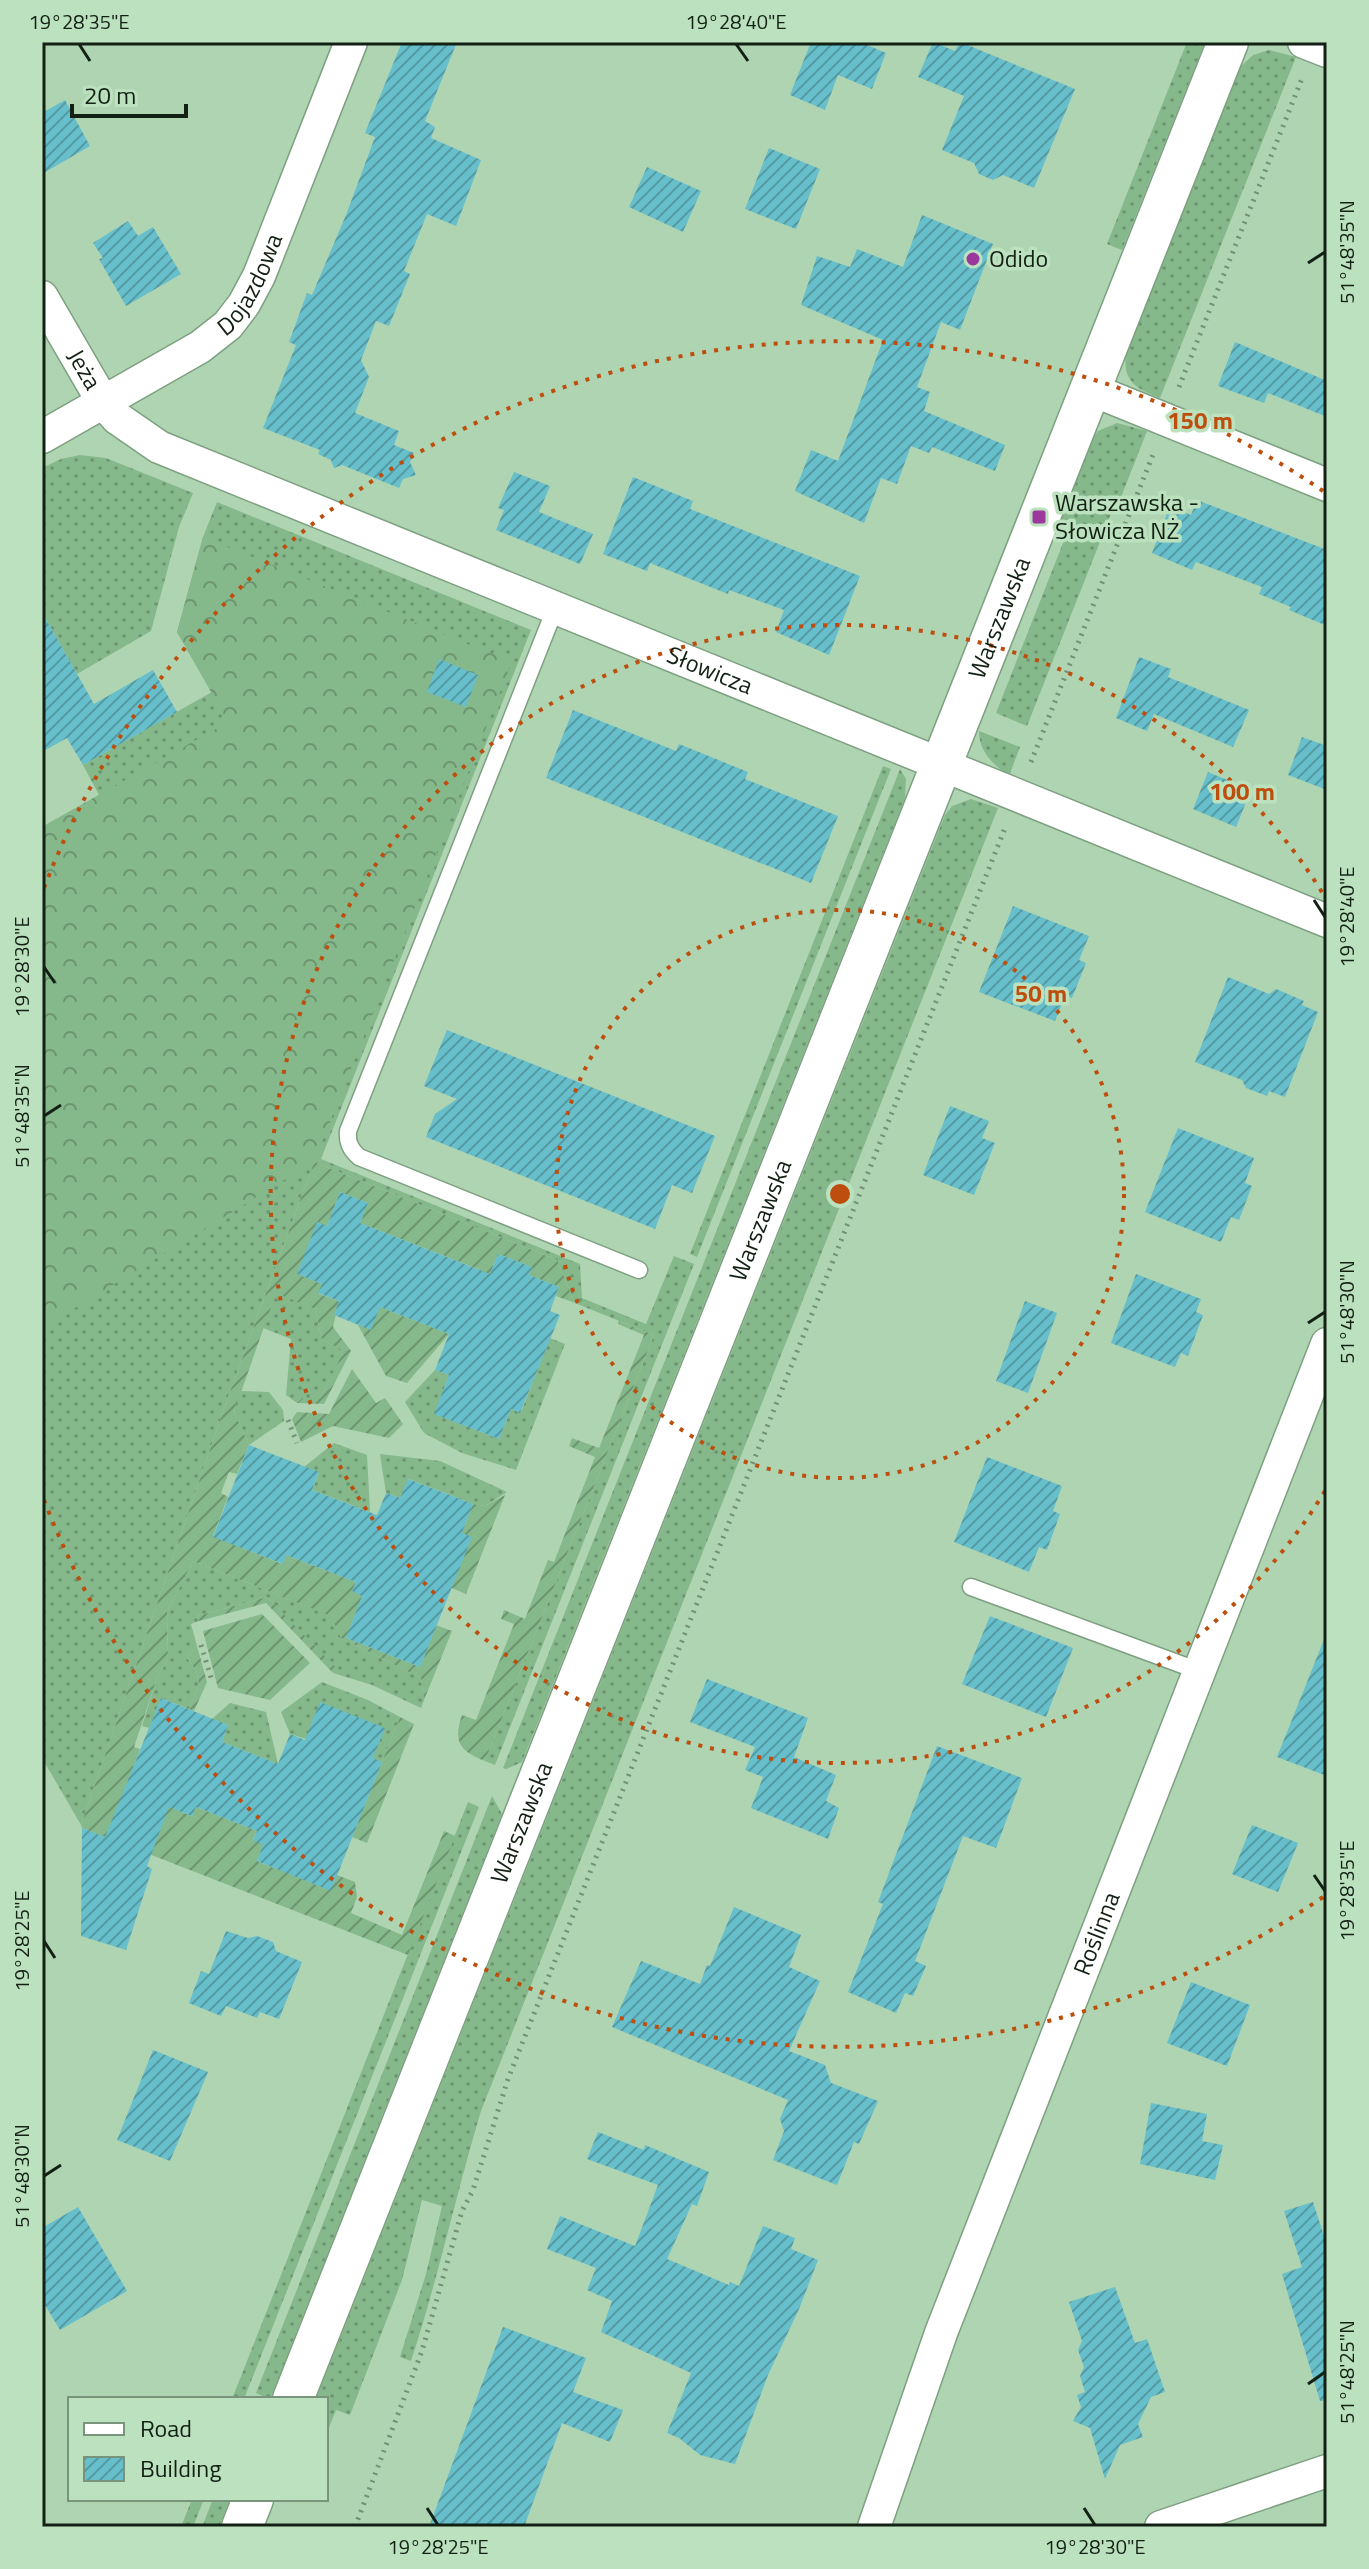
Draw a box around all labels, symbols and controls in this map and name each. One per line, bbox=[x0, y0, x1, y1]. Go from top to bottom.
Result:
text: 19°28'35"E bbox=[28, 6, 130, 37]
text: 19°28'40"E bbox=[685, 6, 787, 37]
scale bar bbox=[72, 68, 186, 118]
text: 20 m bbox=[84, 77, 136, 113]
text: 51°48'35"N bbox=[1331, 200, 1362, 304]
street label: Dojazdowa bbox=[209, 228, 291, 344]
place label: Odido bbox=[989, 240, 1048, 276]
marker: Odido bbox=[964, 250, 982, 268]
street label: Jeża bbox=[59, 342, 111, 396]
text: 150 m bbox=[1167, 402, 1233, 438]
place label: Warszawska - Słowicza NŻ bbox=[1055, 484, 1199, 548]
marker: Warszawska - Słowicza NŻ bbox=[1030, 508, 1048, 526]
street label: Warszawska bbox=[958, 551, 1039, 684]
street label: Słowicza bbox=[662, 636, 759, 703]
text: 100 m bbox=[1209, 773, 1275, 809]
text: 19°28'40"E bbox=[1331, 866, 1362, 968]
text: 19°28'30"E bbox=[6, 916, 37, 1018]
text: 50 m bbox=[1015, 975, 1067, 1011]
text: 51°48'35"N bbox=[6, 1064, 37, 1168]
street label: Warszawska bbox=[719, 1154, 800, 1286]
centre of rings bbox=[826, 1180, 854, 1208]
text: 51°48'30"N bbox=[1331, 1260, 1362, 1364]
street label: Warszawska bbox=[480, 1756, 561, 1889]
text: 19°28'35"E bbox=[1331, 1840, 1362, 1942]
street label: Roślinna bbox=[1063, 1886, 1129, 1980]
text: 19°28'25"E bbox=[6, 1890, 37, 1992]
text: 51°48'30"N bbox=[6, 2124, 37, 2228]
text: 51°48'25"N bbox=[1331, 2320, 1362, 2424]
legend bbox=[68, 2397, 328, 2501]
text: Road bbox=[140, 2410, 192, 2446]
text: Building bbox=[140, 2450, 222, 2486]
text: 19°28'25"E bbox=[387, 2531, 489, 2562]
text: 19°28'30"E bbox=[1044, 2531, 1146, 2562]

